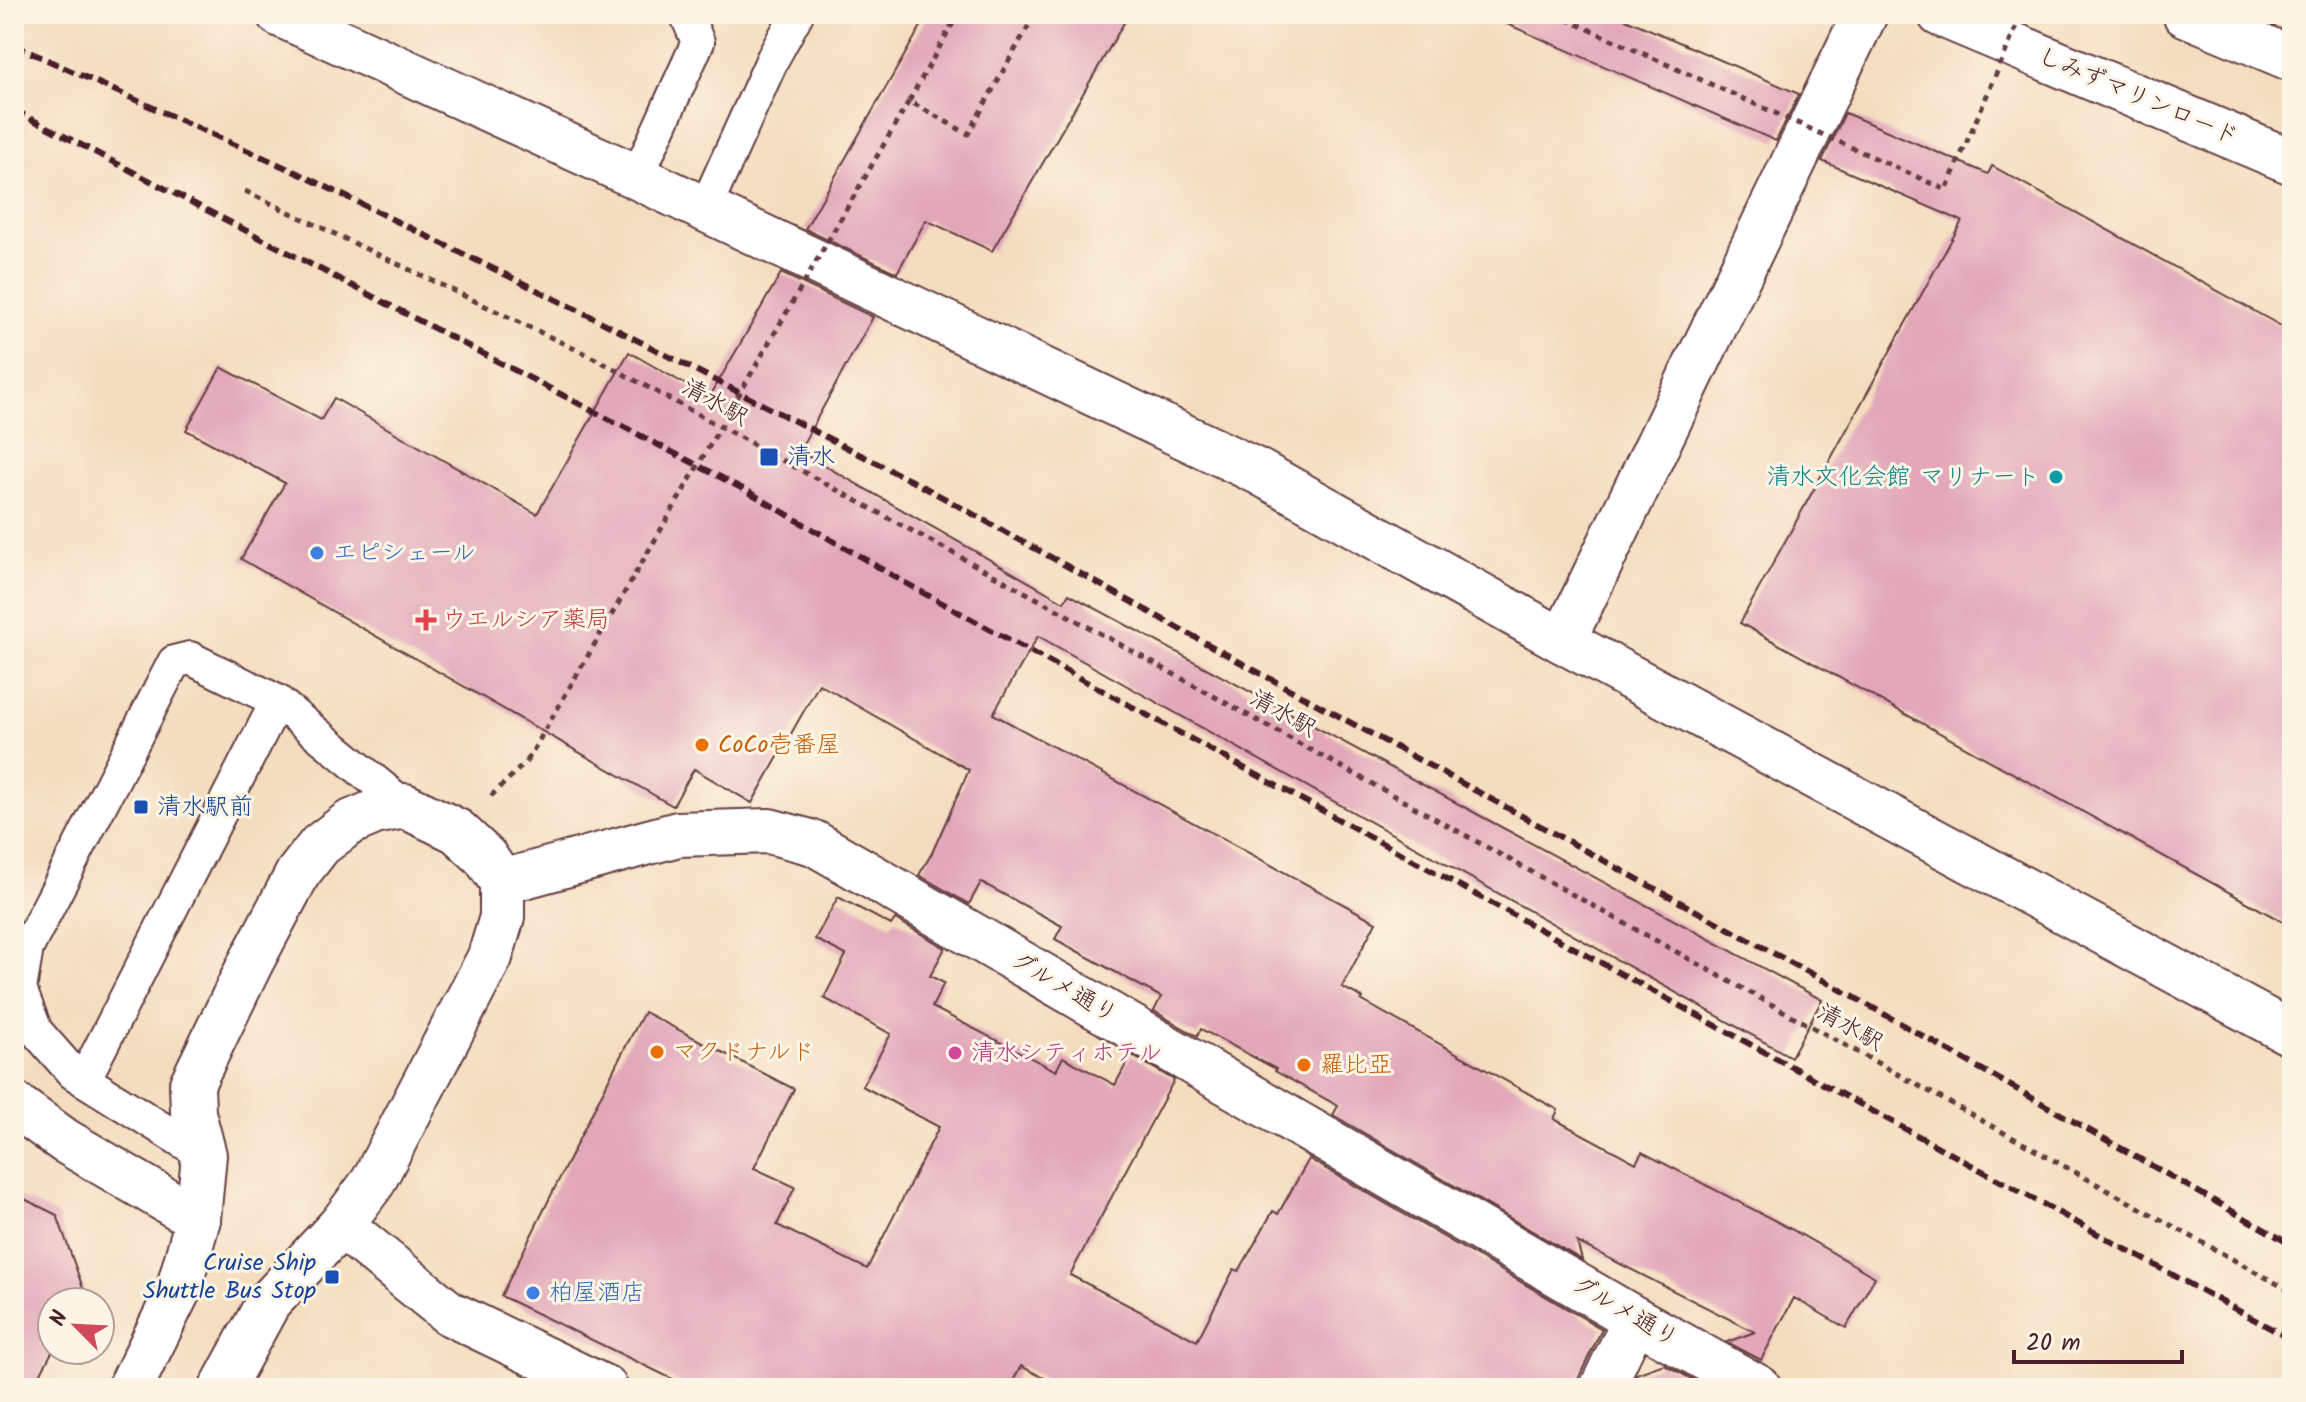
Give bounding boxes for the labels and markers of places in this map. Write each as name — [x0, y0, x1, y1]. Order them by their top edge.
place label: 清水 — [787, 438, 835, 477]
marker: 清水 — [758, 446, 780, 468]
place label: 清水文化会館 マリナート — [1766, 458, 2040, 497]
marker: 清水文化会館 マリナート — [2047, 468, 2065, 486]
place label: エピシェール — [333, 534, 476, 573]
marker: エピシェール — [308, 544, 326, 562]
place label: ウエルシア薬局 — [442, 601, 610, 640]
marker: ウエルシア薬局 — [417, 611, 435, 629]
place label: CoCo壱番屋 — [718, 726, 841, 765]
marker: CoCo壱番屋 — [693, 736, 711, 754]
place label: 清水駅前 — [157, 788, 253, 827]
marker: 清水駅前 — [132, 798, 150, 816]
place label: マクドナルド — [673, 1033, 815, 1072]
place label: 清水シティホテル — [971, 1034, 1162, 1073]
marker: マクドナルド — [648, 1043, 666, 1061]
marker: 清水シティホテル — [946, 1044, 964, 1062]
place label: 羅比亞 — [1320, 1046, 1392, 1085]
marker: 羅比亞 — [1295, 1056, 1313, 1074]
place label: Cruise Ship Shuttle Bus Stop — [143, 1244, 317, 1311]
marker: Cruise Ship Shuttle Bus Stop — [323, 1268, 341, 1286]
place label: 柏屋酒店 — [549, 1274, 645, 1313]
marker: 柏屋酒店 — [524, 1284, 542, 1302]

